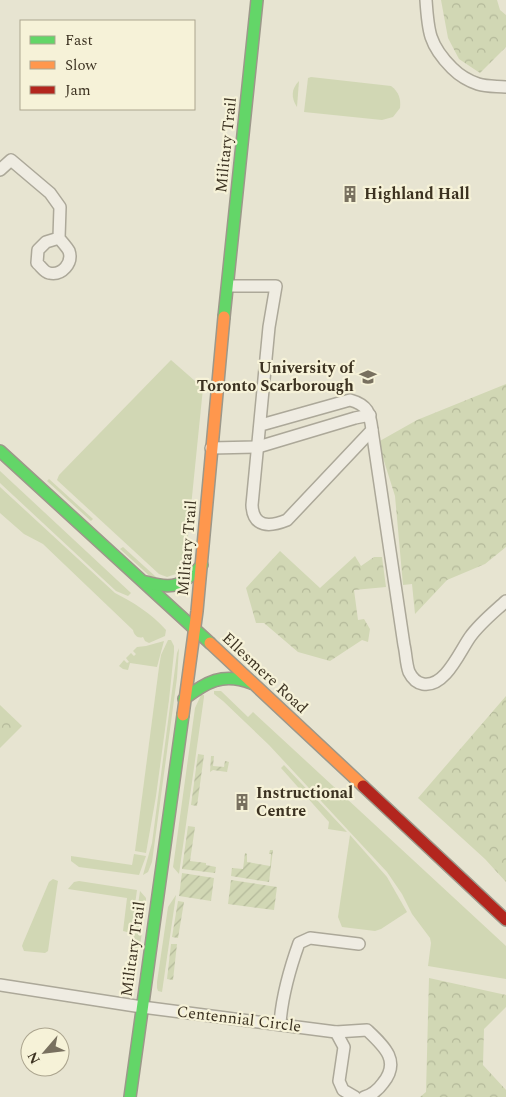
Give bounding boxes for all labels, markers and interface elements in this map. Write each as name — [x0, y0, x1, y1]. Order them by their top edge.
legend — [20, 20, 195, 110]
text: Fast — [65, 29, 93, 52]
text: Slow — [65, 54, 97, 77]
text: Jam — [65, 79, 91, 102]
street label: Military Trail — [209, 96, 243, 194]
place label: Highland Hall — [364, 182, 470, 206]
building icon: Highland Hall — [340, 184, 360, 204]
place label: University of Toronto Scarborough — [197, 356, 355, 398]
school or university icon: University of Toronto Scarborough — [358, 367, 378, 387]
street label: Military Trail — [171, 499, 203, 597]
street label: Ellesmere Road — [217, 627, 314, 719]
place label: Instructional Centre — [256, 781, 353, 823]
building icon: Instructional Centre — [232, 792, 252, 812]
street label: Military Trail — [114, 900, 152, 998]
street label: Centennial Circle — [175, 999, 303, 1039]
north arrow — [20, 1027, 70, 1077]
text: N — [22, 1048, 46, 1068]

